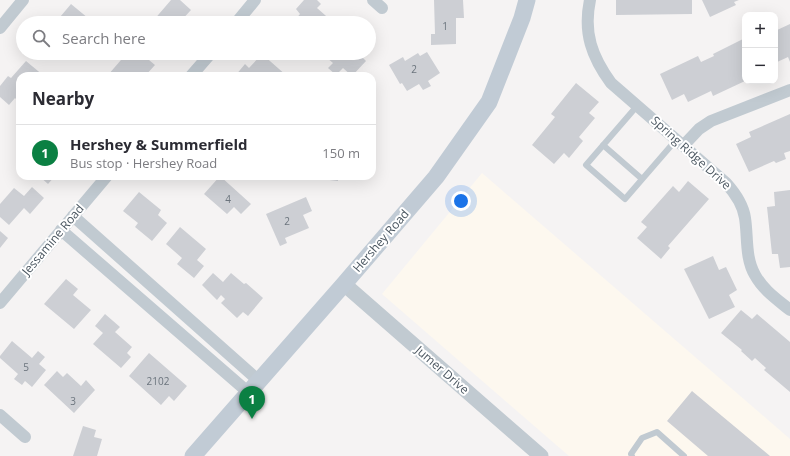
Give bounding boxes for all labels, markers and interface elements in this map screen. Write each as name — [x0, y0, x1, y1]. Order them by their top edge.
map controls — [742, 12, 778, 84]
button: + — [742, 12, 778, 48]
search box — [16, 16, 376, 60]
house number: 1 — [442, 19, 448, 33]
icon: search — [30, 27, 52, 49]
text: Search here — [62, 28, 146, 48]
button: − — [742, 48, 778, 84]
house number: 2 — [411, 62, 417, 76]
text: Nearby — [32, 87, 94, 110]
street label: Spring Ridge Drive — [648, 112, 735, 193]
text: Hershey & Summerfield — [70, 134, 247, 154]
text: 1 — [41, 144, 49, 162]
text: 150 m — [322, 144, 360, 162]
text: Bus stop · Hershey Road — [70, 154, 217, 172]
your location — [451, 191, 471, 211]
house number: 4 — [225, 192, 231, 206]
street label: Jessamine Road — [17, 200, 87, 280]
street label: Hershey Road — [349, 206, 413, 276]
house number: 2 — [284, 214, 290, 228]
street label: Jumer Drive — [411, 341, 473, 398]
house number: 5 — [23, 360, 29, 374]
house number: 2102 — [147, 374, 170, 388]
pin: 1 — [239, 386, 265, 419]
house number: 3 — [70, 394, 76, 408]

